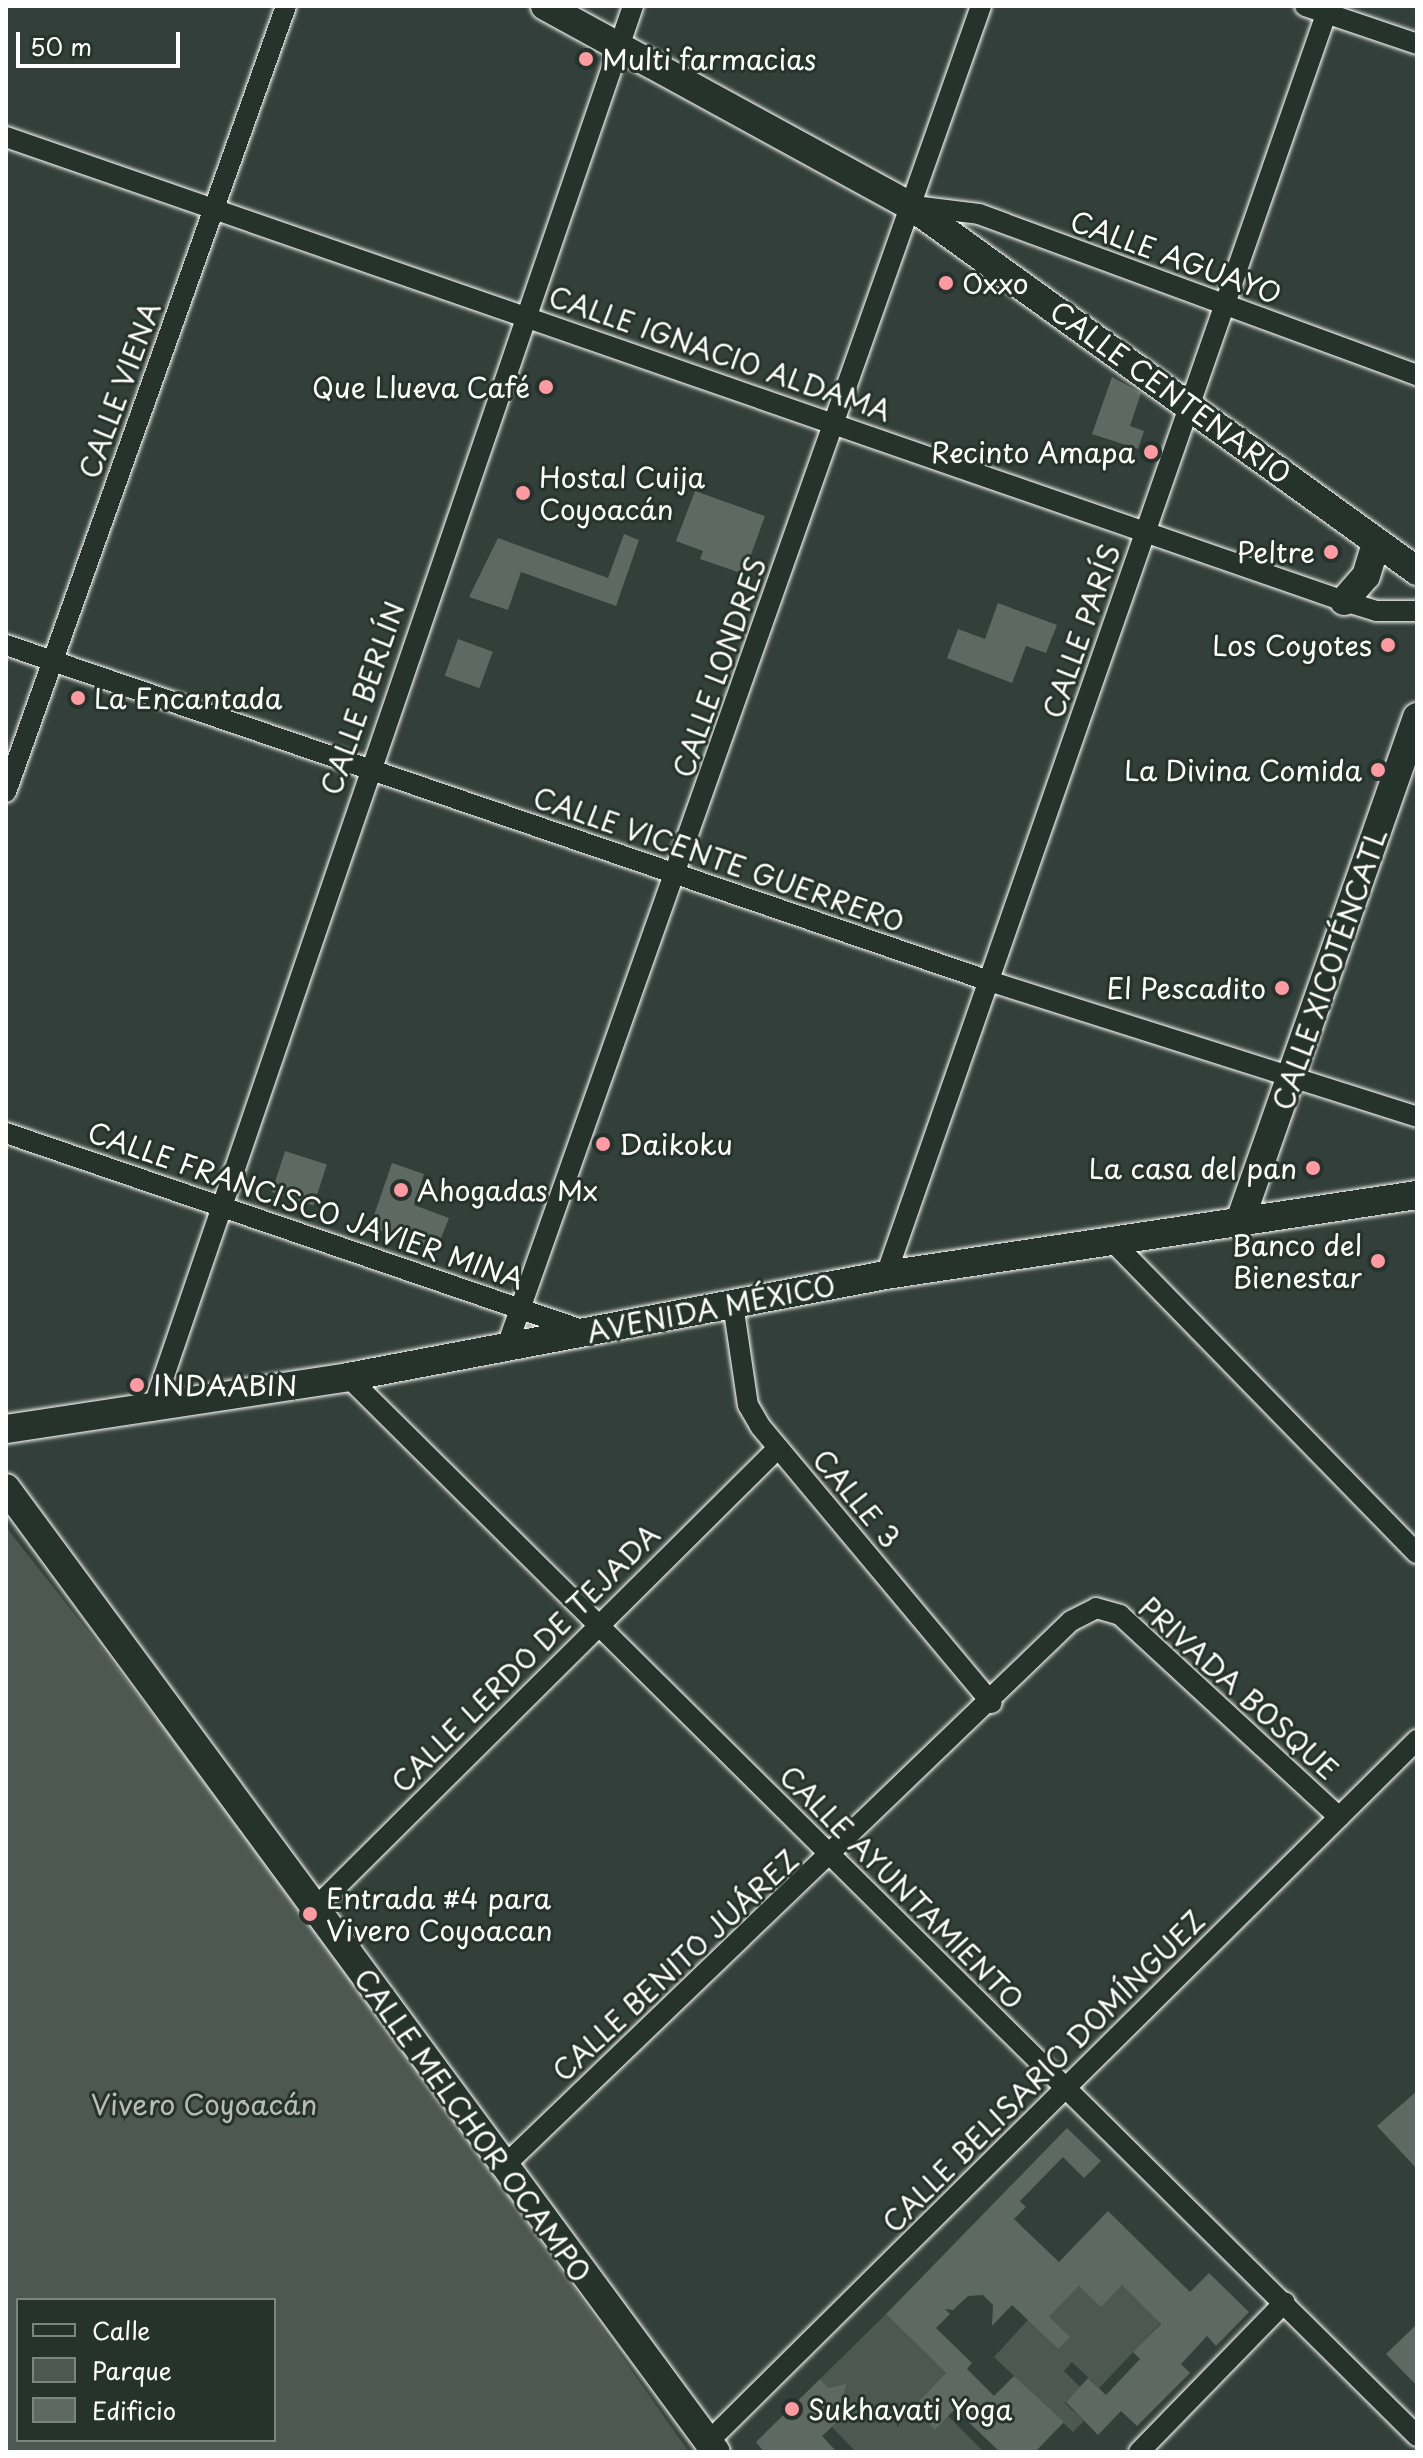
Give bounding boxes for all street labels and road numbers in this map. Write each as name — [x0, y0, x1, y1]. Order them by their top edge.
street label: CALLE AGUAYO — [1064, 203, 1288, 311]
street label: CALLE IGNACIO ALDAMA — [541, 277, 899, 429]
street label: CALLE CENTENARIO — [1044, 293, 1298, 491]
street label: CALLE VIENA — [71, 295, 167, 485]
street label: CALLE PARÍS — [1035, 538, 1127, 724]
street label: CALLE LONDRES — [665, 550, 773, 784]
street label: CALLE BERLÍN — [313, 596, 411, 800]
street label: CALLE VICENTE GUERRERO — [527, 779, 911, 939]
street label: CALLE XICOTÉNCATL — [1264, 822, 1394, 1116]
street label: CALLE FRANCISCO JAVIER MINA — [81, 1113, 531, 1297]
street label: AVENIDA MÉXICO — [584, 1267, 838, 1349]
street label: CALLE 3 — [806, 1441, 908, 1555]
street label: CALLE LERDO DE TEJADA — [381, 1514, 669, 1802]
street label: PRIVADA BOSQUE — [1133, 1590, 1345, 1786]
street label: CALLE AYUNTAMIENTO — [772, 1757, 1032, 2017]
street label: CALLE BENITO JUÁREZ — [543, 1840, 807, 2090]
street label: CALLE BELISARIO DOMÍNGUEZ — [874, 1902, 1212, 2240]
street label: CALLE MELCHOR OCAMPO — [347, 1961, 599, 2289]

